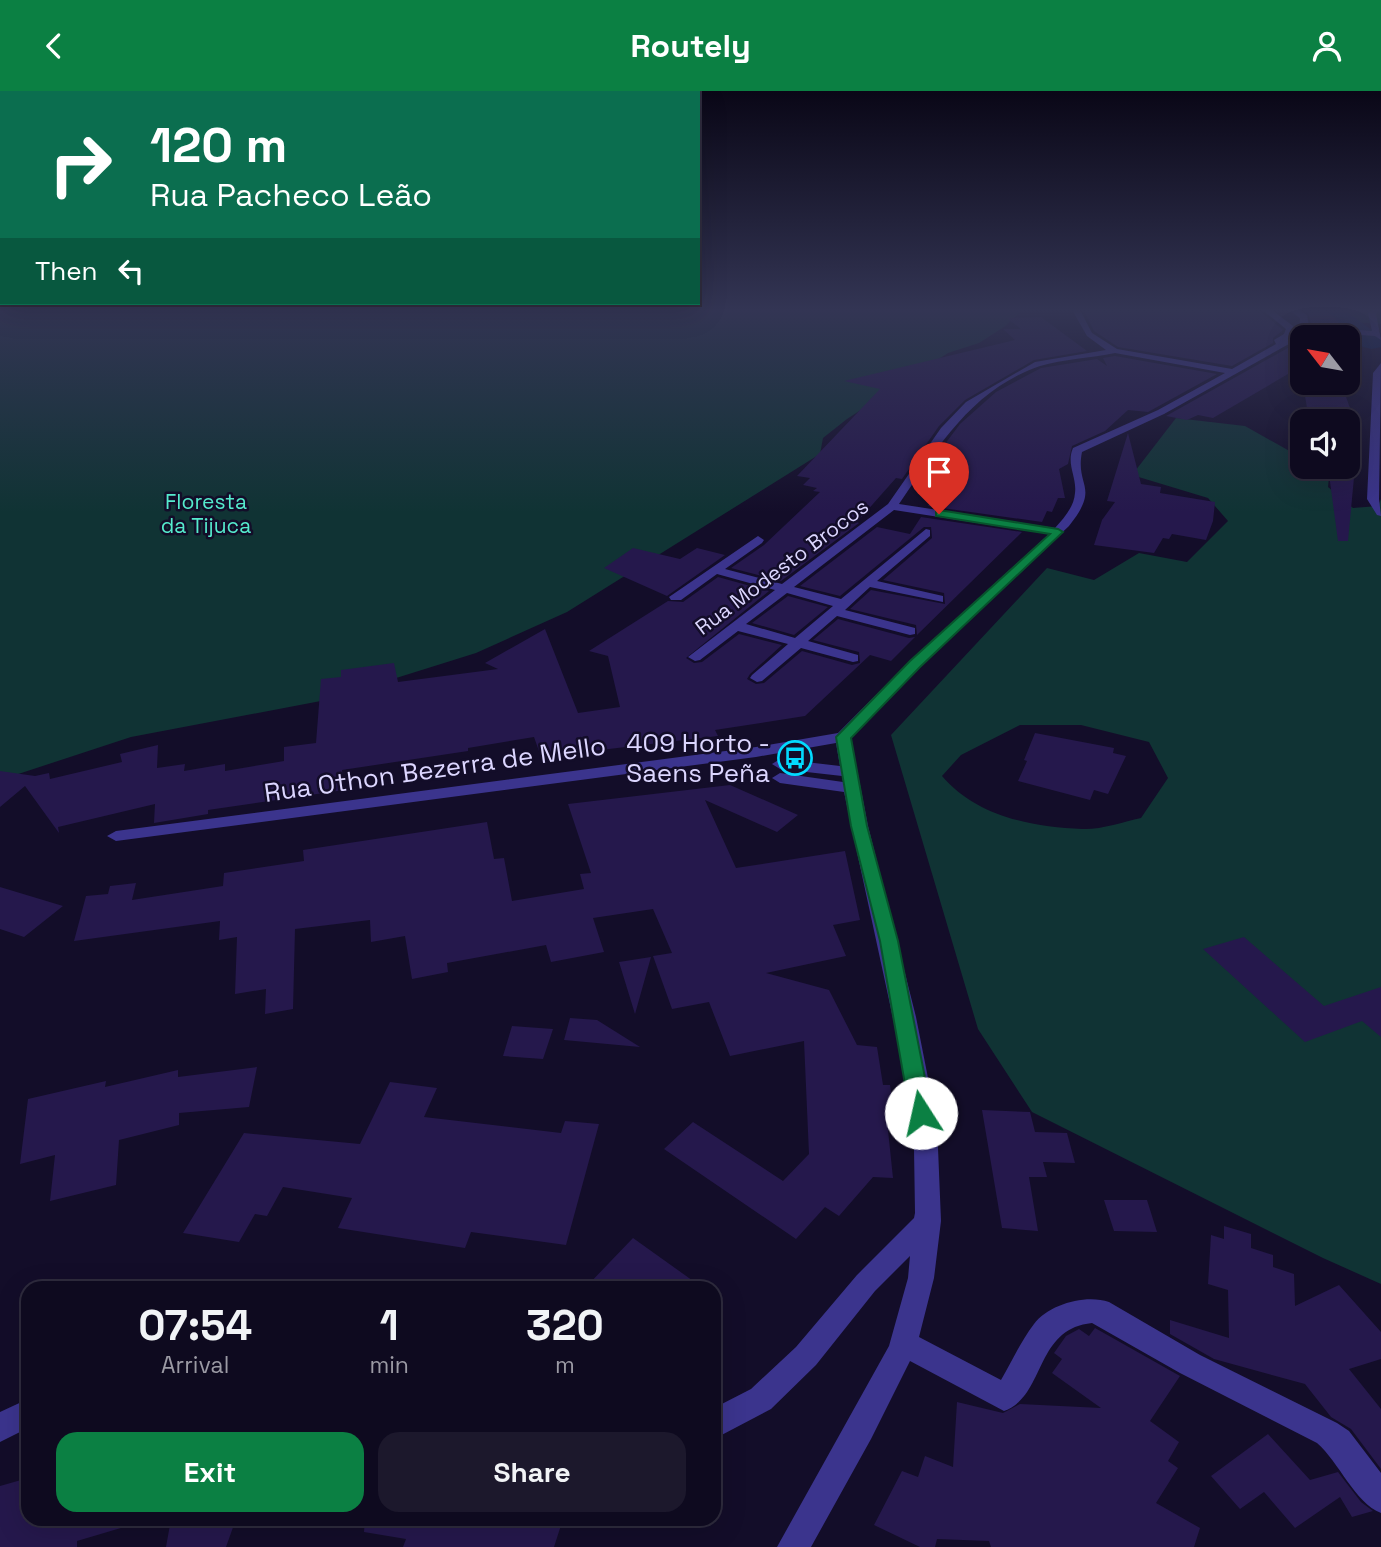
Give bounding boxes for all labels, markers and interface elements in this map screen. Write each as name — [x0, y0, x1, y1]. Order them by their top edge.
text: Routely — [630, 26, 751, 66]
icon: back — [35, 27, 73, 65]
icon: person — [1308, 27, 1346, 65]
text: 120 m — [150, 114, 287, 176]
icon: right — [35, 119, 126, 210]
text: Rua Pacheco Leão — [150, 175, 432, 215]
icon: left — [112, 252, 150, 290]
text: Then — [35, 254, 98, 288]
north arrow — [1290, 325, 1360, 395]
map controls — [1290, 325, 1360, 479]
button: sound — [1290, 409, 1360, 479]
pin — [909, 442, 969, 514]
icon: arrive — [920, 453, 958, 491]
park label: Floresta da Tijuca — [161, 488, 251, 539]
street label: Rua Modesto Brocos — [690, 493, 874, 641]
place label: 409 Horto - Saens Peña — [626, 726, 770, 790]
street label: Rua Othon Bezerra de Mello — [262, 728, 608, 810]
bus stop icon: 409 Horto - Saens Peña — [776, 739, 814, 777]
position arrow — [884, 1076, 958, 1150]
text: 07:54 — [138, 1299, 252, 1352]
text: 1 — [380, 1299, 399, 1352]
text: 320 — [526, 1299, 604, 1352]
text: Arrival — [161, 1350, 229, 1380]
text: min — [369, 1350, 409, 1380]
text: m — [555, 1350, 575, 1380]
button: Exit — [56, 1432, 364, 1512]
button: Share — [378, 1432, 686, 1512]

